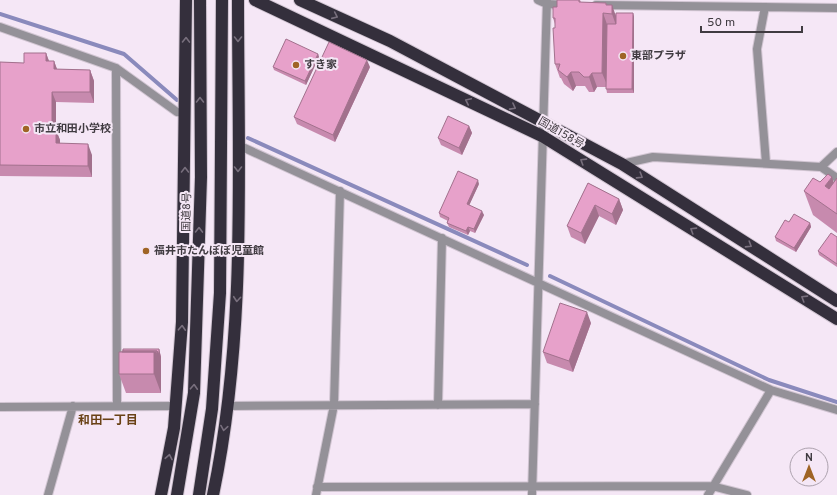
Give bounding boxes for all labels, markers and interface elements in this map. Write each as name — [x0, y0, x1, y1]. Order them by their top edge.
scale bar — [701, 8, 802, 34]
one-way arrow — [331, 11, 338, 19]
text: 50 m — [707, 15, 735, 31]
one-way arrow — [234, 36, 242, 42]
one-way arrow — [182, 37, 190, 43]
place label: 東部プラザ — [631, 49, 686, 63]
marker: 東部プラザ — [618, 51, 628, 61]
place label: すき家 — [304, 58, 337, 72]
marker: すき家 — [291, 60, 301, 70]
one-way arrow — [196, 97, 204, 103]
one-way arrow — [465, 98, 472, 106]
one-way arrow — [509, 102, 516, 110]
street label: 国道158号 — [536, 114, 586, 152]
place label: 市立和田小学校 — [34, 122, 111, 136]
marker: 市立和田小学校 — [21, 124, 31, 134]
one-way arrow — [580, 158, 587, 166]
one-way arrow — [234, 166, 242, 172]
one-way arrow — [181, 167, 189, 173]
one-way arrow — [636, 171, 643, 178]
street label: 国道8号 — [180, 192, 194, 232]
one-way arrow — [195, 227, 204, 233]
one-way arrow — [690, 227, 697, 234]
one-way arrow — [745, 240, 752, 247]
place label: 福井市たんぽぽ児童館 — [154, 244, 264, 258]
marker: 福井市たんぽぽ児童館 — [141, 246, 151, 256]
one-way arrow — [801, 295, 808, 303]
one-way arrow — [232, 296, 241, 302]
one-way arrow — [178, 325, 186, 331]
one-way arrow — [190, 384, 198, 390]
district label: 和田一丁目 — [78, 413, 138, 429]
one-way arrow — [221, 425, 229, 431]
north arrow — [789, 447, 829, 487]
text: N — [805, 451, 813, 465]
one-way arrow — [165, 454, 173, 460]

